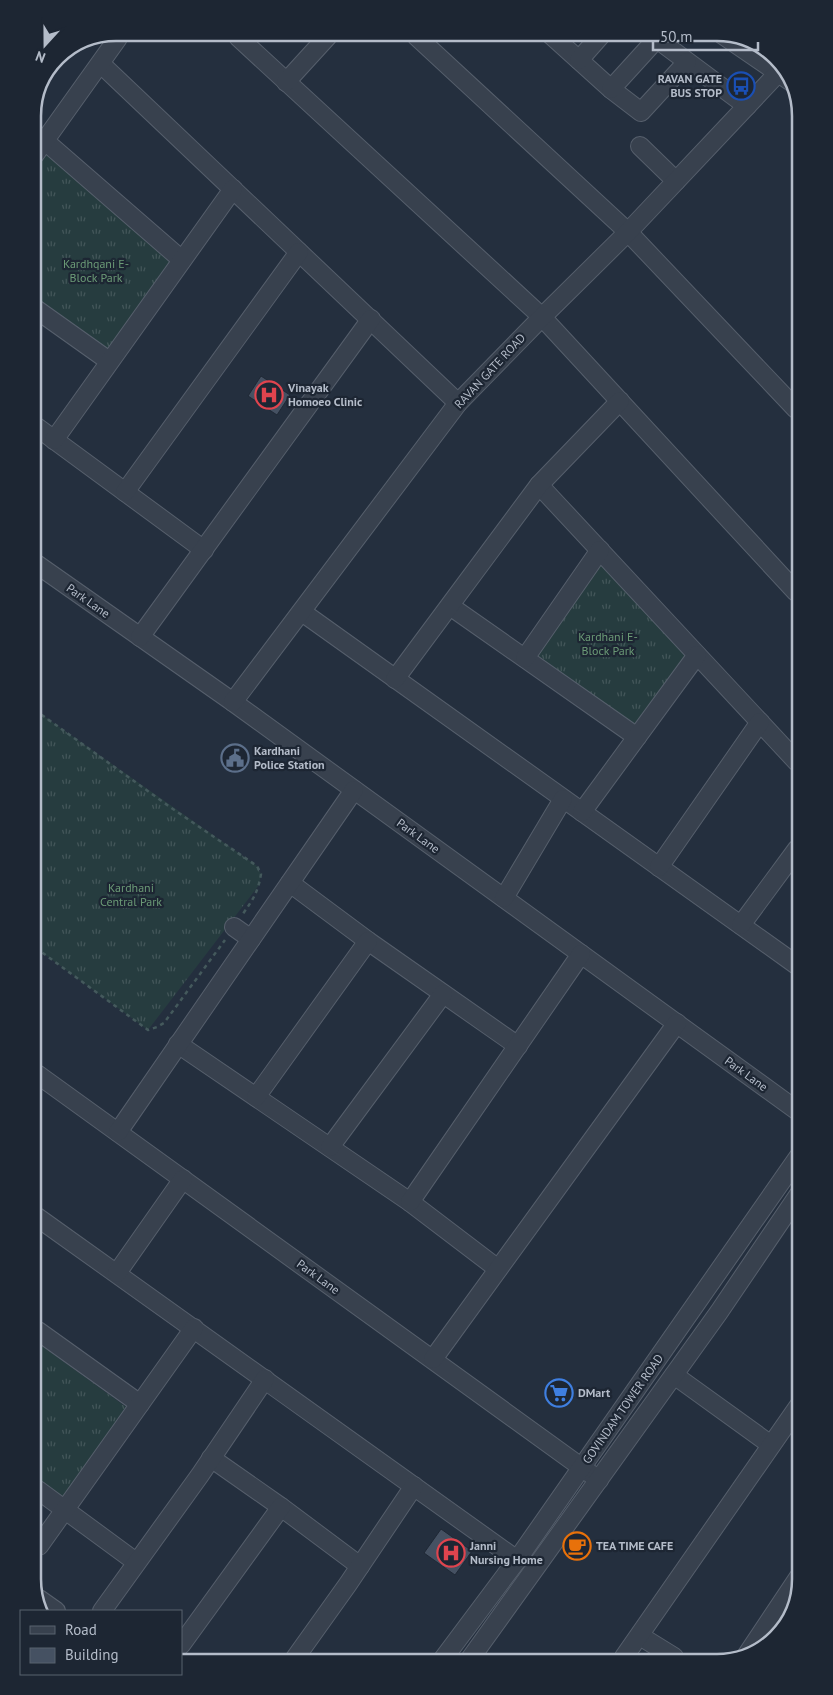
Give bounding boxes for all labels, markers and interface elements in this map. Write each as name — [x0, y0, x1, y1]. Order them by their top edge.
north arrow — [20, 20, 70, 70]
scale bar — [653, 20, 758, 52]
text: 50 m — [660, 27, 693, 46]
text: N — [33, 47, 48, 67]
place label: RAVAN GATE BUS STOP — [658, 71, 722, 100]
bus stop icon: RAVAN GATE BUS STOP — [726, 71, 756, 101]
park label: Kardhqani E- Block Park — [63, 256, 129, 285]
street label: RAVAN GATE ROAD — [451, 330, 528, 411]
hospital icon: Vinayak Homoeo Clinic — [254, 380, 284, 410]
place label: Vinayak Homoeo Clinic — [287, 380, 362, 409]
street label: Park Lane — [64, 580, 113, 621]
park label: Kardhani E- Block Park — [578, 629, 638, 658]
public building icon: Kardhani Police Station — [220, 743, 250, 773]
place label: Kardhani Police Station — [254, 743, 325, 772]
street label: Park Lane — [394, 815, 443, 856]
park label: Kardhani Central Park — [100, 880, 162, 909]
street label: Park Lane — [722, 1053, 771, 1094]
street label: Park Lane — [294, 1256, 343, 1297]
street label: GOVINDAM TOWER ROAD — [579, 1351, 666, 1467]
supermarket icon: DMart — [544, 1378, 574, 1408]
place label: DMart — [578, 1385, 611, 1400]
cafe icon: TEA TIME CAFE — [562, 1531, 592, 1561]
hospital icon: Janni Nursing Home — [436, 1538, 466, 1568]
place label: Janni Nursing Home — [469, 1538, 543, 1567]
place label: TEA TIME CAFE — [596, 1538, 673, 1553]
legend — [20, 1610, 182, 1675]
text: Road — [65, 1620, 97, 1639]
text: Building — [65, 1645, 119, 1664]

